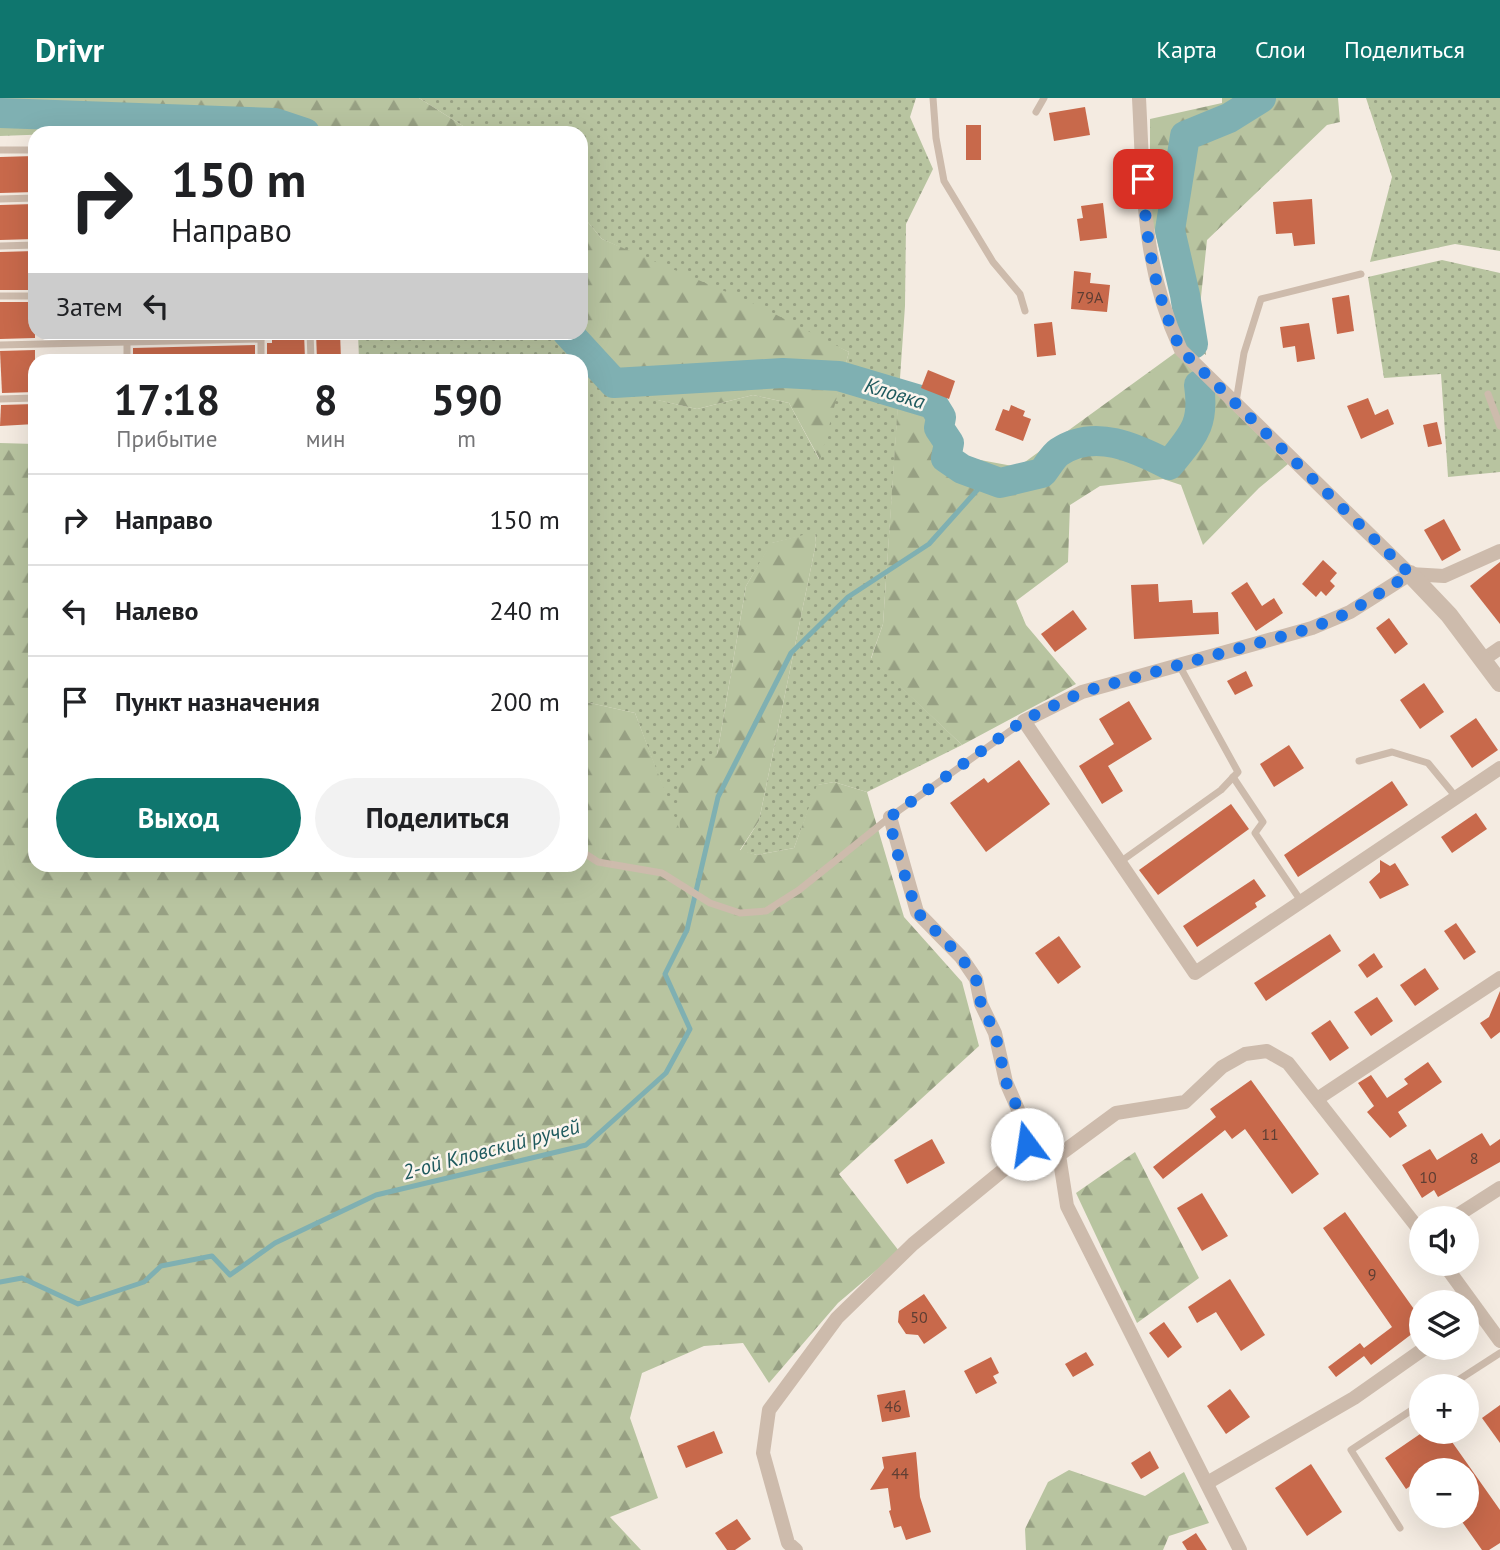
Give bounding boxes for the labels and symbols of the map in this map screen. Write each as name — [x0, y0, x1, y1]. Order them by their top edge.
pin — [1113, 149, 1173, 209]
house number: 79А — [1077, 287, 1104, 307]
water label: Кловка — [861, 371, 929, 415]
position arrow — [990, 1107, 1064, 1181]
water label: 2-ой Кловский ручей — [399, 1112, 583, 1186]
house number: 11 — [1261, 1124, 1279, 1144]
house number: 8 — [1470, 1148, 1478, 1168]
house number: 10 — [1419, 1167, 1437, 1187]
house number: 9 — [1368, 1264, 1376, 1284]
house number: 50 — [910, 1307, 928, 1327]
house number: 46 — [884, 1396, 902, 1416]
house number: 44 — [891, 1463, 909, 1483]

